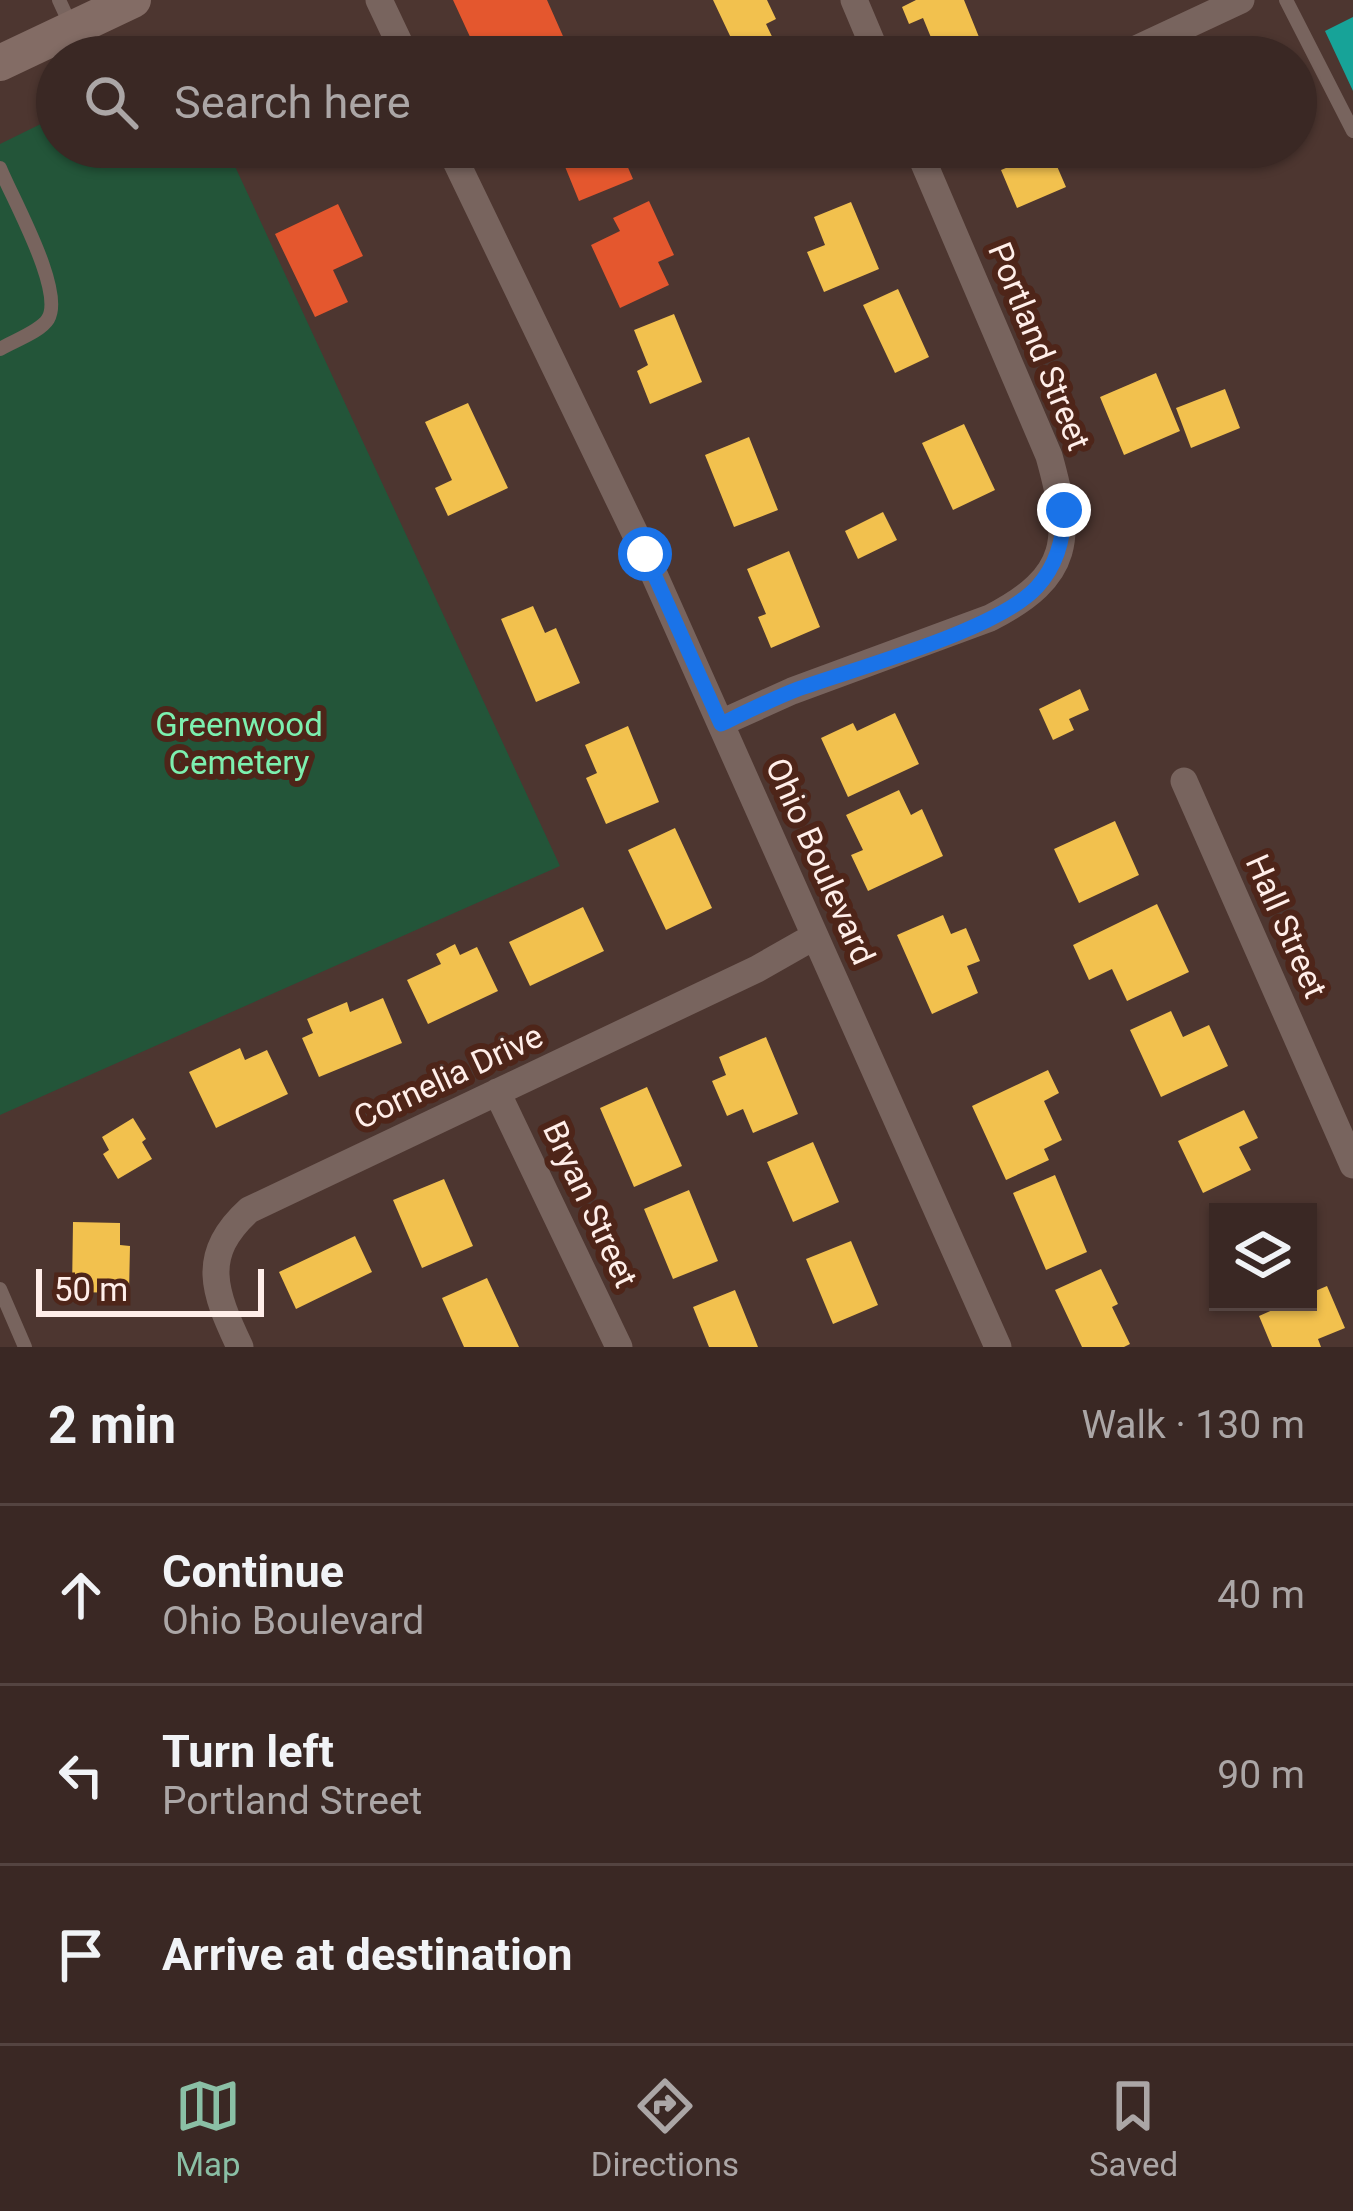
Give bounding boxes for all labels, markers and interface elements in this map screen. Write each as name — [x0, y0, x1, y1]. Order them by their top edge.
search box — [36, 36, 1317, 168]
icon: search — [78, 69, 144, 135]
text: Search here — [174, 76, 411, 129]
street label: Portland Street — [980, 237, 1099, 456]
route end — [1037, 483, 1091, 537]
route start — [618, 527, 672, 581]
park label: Greenwood Cemetery — [155, 705, 323, 782]
street label: Ohio Boulevard — [758, 752, 884, 971]
street label: Hall Street — [1238, 848, 1335, 1004]
street label: Cornelia Drive — [348, 1016, 549, 1137]
street label: Bryan Street — [535, 1115, 646, 1293]
map controls — [1209, 1203, 1317, 1311]
button: layers — [1209, 1203, 1317, 1311]
scale bar — [36, 1263, 264, 1316]
text: 50 m — [54, 1270, 128, 1309]
text: 2 min — [48, 1396, 176, 1455]
text: Walk · 130 m — [1081, 1402, 1305, 1448]
text: Continue — [162, 1545, 344, 1598]
icon: ahead — [48, 1562, 114, 1628]
text: 40 m — [1217, 1572, 1305, 1618]
text: Ohio Boulevard — [162, 1598, 424, 1644]
text: Turn left — [162, 1725, 334, 1778]
icon: left — [48, 1742, 114, 1808]
text: 90 m — [1217, 1752, 1305, 1798]
text: Portland Street — [162, 1778, 422, 1824]
icon: arrive — [48, 1922, 114, 1988]
text: Arrive at destination — [162, 1928, 573, 1981]
tab: Map — [175, 2073, 241, 2184]
tab: Directions — [591, 2073, 739, 2184]
tab: Saved — [1089, 2073, 1178, 2184]

